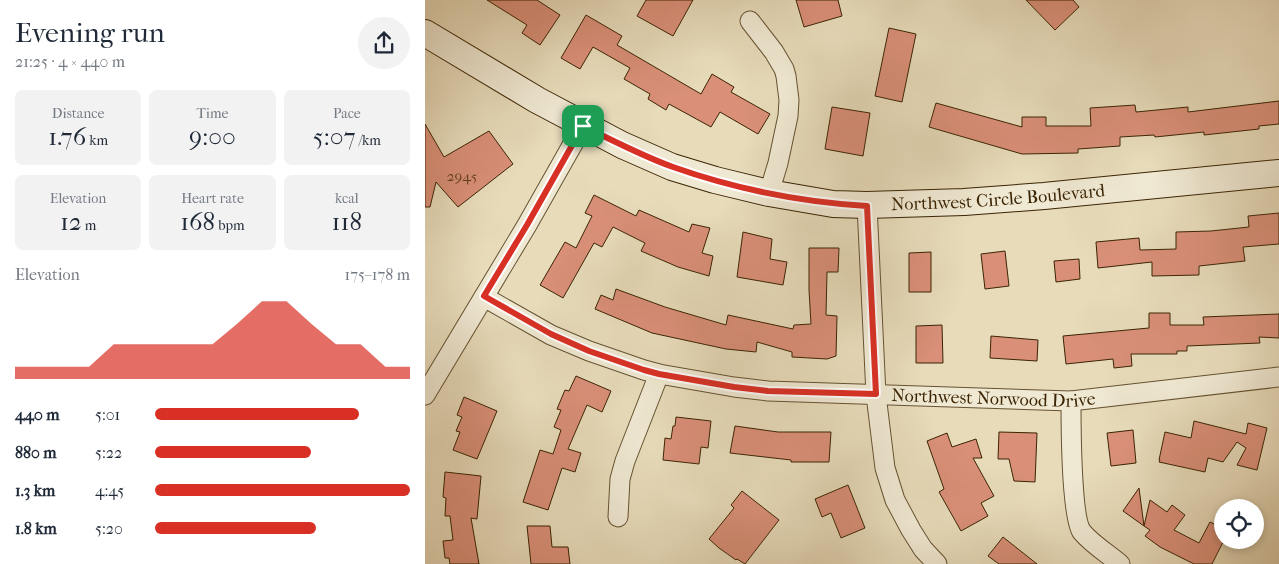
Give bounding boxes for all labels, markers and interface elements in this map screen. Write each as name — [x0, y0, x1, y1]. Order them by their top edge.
text: Evening run — [15, 16, 165, 49]
button: share — [358, 17, 410, 69]
text: 21:25 · 4 × 440 m — [15, 52, 125, 71]
text: Distance — [52, 105, 104, 122]
text: Time — [197, 105, 228, 122]
text: Pace — [333, 105, 361, 122]
pin — [562, 105, 604, 147]
icon: arrive — [569, 112, 597, 140]
text: 1.76 — [48, 122, 86, 151]
text: 9:00 — [189, 122, 236, 151]
text: 5:07 — [313, 122, 356, 151]
text: km — [86, 132, 108, 149]
text: /km — [356, 132, 381, 149]
house number: 2945 — [447, 167, 477, 185]
street label: Northwest Circle Boulevard — [891, 180, 1106, 215]
text: Elevation — [50, 190, 106, 207]
text: Heart rate — [181, 190, 244, 207]
text: kcal — [335, 190, 359, 207]
text: 12 — [60, 207, 82, 236]
text: 168 — [180, 207, 215, 236]
text: 118 — [332, 207, 362, 236]
text: m — [82, 217, 96, 234]
text: bpm — [215, 217, 245, 234]
text: Elevation — [15, 265, 80, 284]
text: 175–178 m — [344, 265, 410, 284]
street label: Northwest Norwood Drive — [891, 385, 1097, 412]
text: 440 m — [15, 405, 60, 424]
text: 5:01 — [95, 405, 120, 424]
text: 880 m — [15, 443, 57, 462]
text: 5:22 — [95, 443, 122, 462]
text: 1.3 km — [15, 481, 55, 500]
text: 4:45 — [95, 481, 124, 500]
map controls — [1214, 499, 1264, 549]
button: locate — [1214, 499, 1264, 549]
text: 1.8 km — [15, 519, 57, 538]
text: 5:20 — [95, 519, 123, 538]

